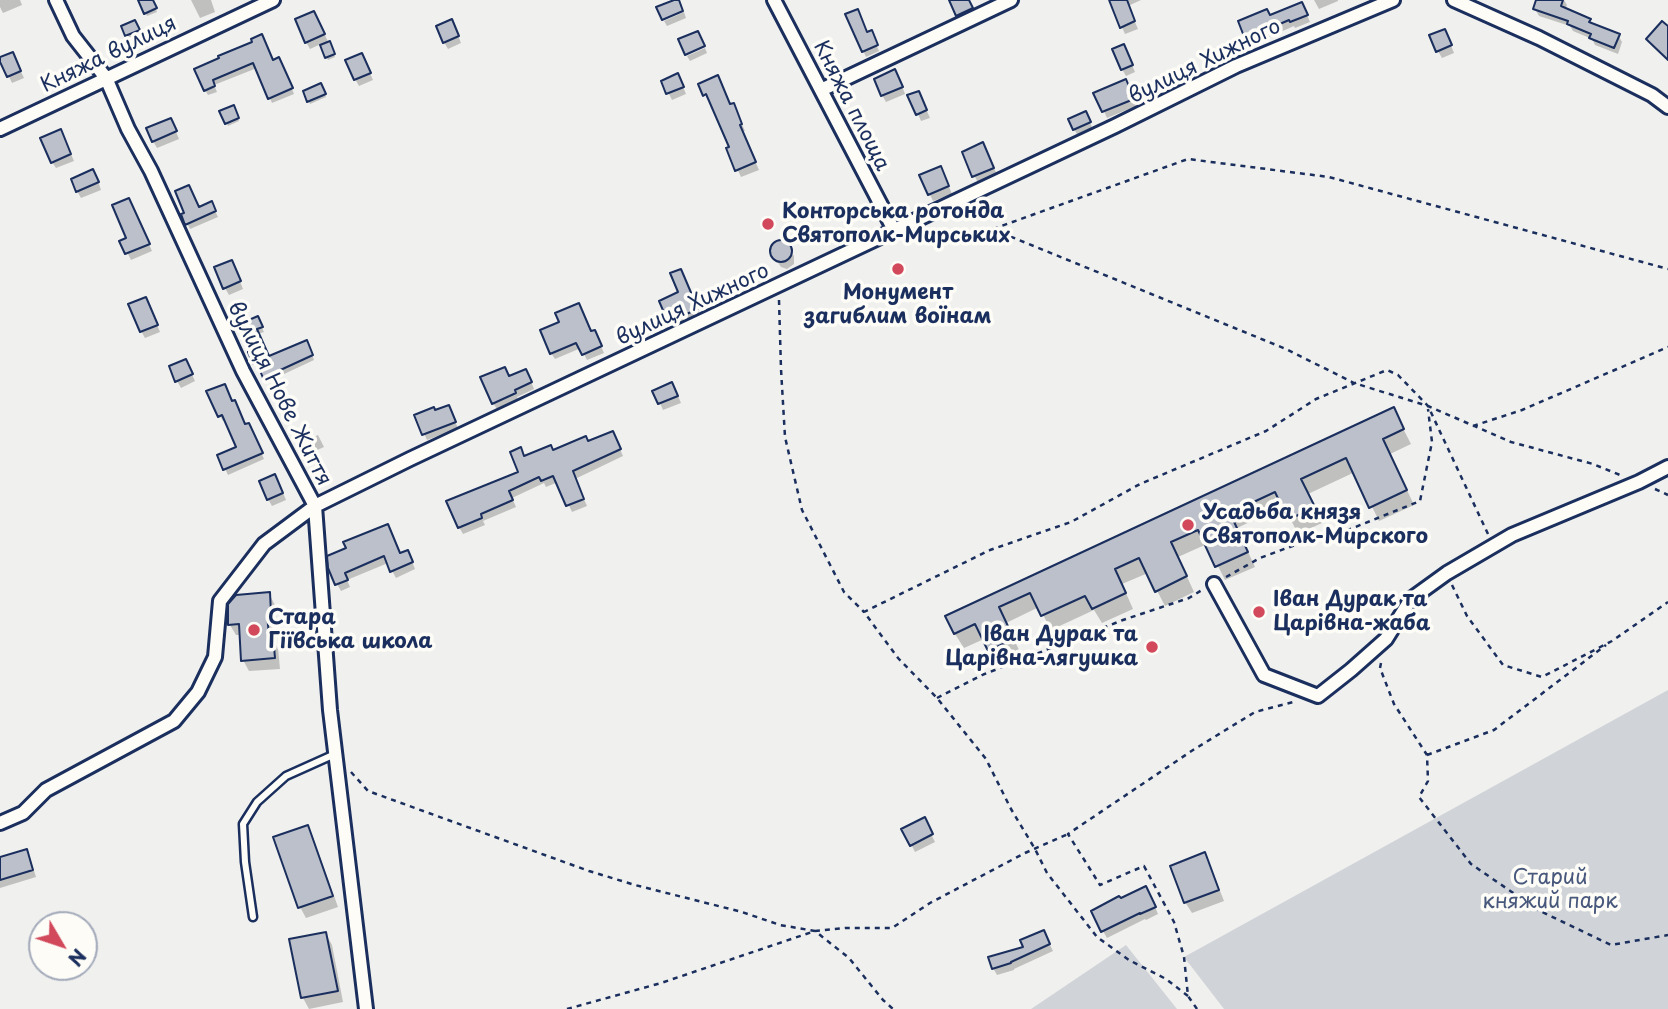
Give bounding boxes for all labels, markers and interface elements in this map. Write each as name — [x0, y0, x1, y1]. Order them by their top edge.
street label: Княжа вулиця — [37, 11, 181, 99]
street label: вулиця Хижного — [1125, 14, 1285, 110]
street label: Княжа площа — [807, 37, 895, 175]
place label: Конторська ротонда Святополк-Мирських — [782, 199, 1010, 249]
marker: Конторська ротонда Святополк-Мирських — [760, 216, 776, 232]
street label: вулиця Хижного — [612, 259, 774, 351]
marker: Монумент загиблим воїнам — [890, 261, 906, 277]
place label: Монумент загиблим воїнам — [804, 280, 992, 330]
street label: вулиця Нове Життя — [222, 298, 336, 490]
place label: Усадьба князя Святополк-Мирского — [1202, 500, 1428, 550]
marker: Усадьба князя Святополк-Мирского — [1180, 517, 1196, 533]
place label: Іван Дурак та Царівна-жаба — [1273, 587, 1430, 637]
marker: Іван Дурак та Царівна-жаба — [1251, 604, 1267, 620]
place label: Стара Гіївська школа — [268, 605, 433, 655]
marker: Стара Гіївська школа — [246, 622, 262, 638]
place label: Іван Дурак та Царівна-лягушка — [945, 622, 1138, 672]
marker: Іван Дурак та Царівна-лягушка — [1144, 639, 1160, 655]
park label: Старий княжий парк — [1482, 865, 1618, 915]
north arrow — [28, 911, 98, 981]
text: N — [62, 943, 93, 973]

